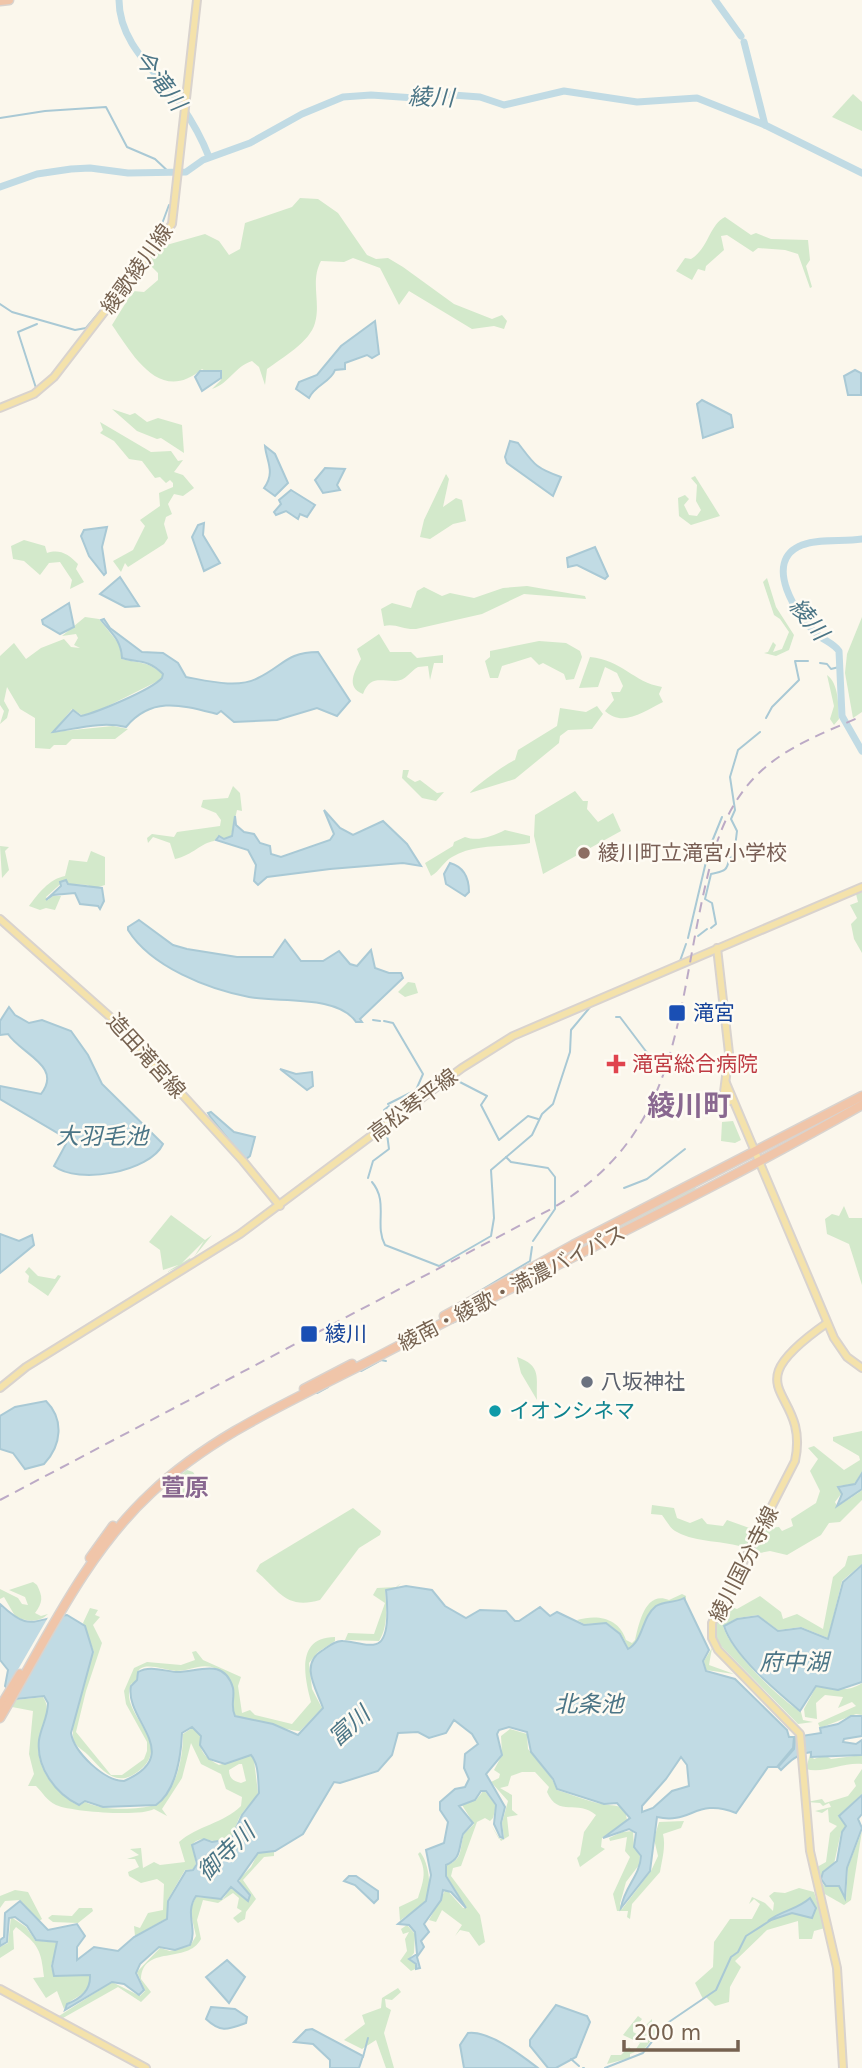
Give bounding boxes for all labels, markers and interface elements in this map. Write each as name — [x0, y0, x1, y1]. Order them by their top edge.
water label: 今滝川 — [129, 45, 193, 118]
water label: 綾川 — [408, 83, 457, 111]
street label: 綾歌綾川線 — [96, 219, 178, 319]
water label: 綾川 — [784, 593, 835, 647]
place label: 綾川町立滝宮小学校 — [598, 841, 787, 865]
marker: 綾川町立滝宮小学校 — [576, 845, 592, 861]
place label: 滝宮 — [693, 1001, 735, 1025]
marker: 滝宮 — [667, 1003, 687, 1023]
street label: 造田滝宮線 — [102, 1009, 190, 1103]
place label: 滝宮総合病院 — [632, 1052, 758, 1076]
marker: 滝宮総合病院 — [606, 1054, 626, 1074]
street label: 高松琴平線 — [364, 1064, 462, 1146]
district label: 綾川町 — [647, 1089, 731, 1122]
water label: 大羽毛池 — [56, 1123, 150, 1149]
street label: 綾南・綾歌・満濃バイパス — [394, 1220, 630, 1356]
place label: 綾川 — [325, 1322, 367, 1346]
marker: 綾川 — [299, 1324, 319, 1344]
place label: 八坂神社 — [601, 1370, 685, 1394]
marker: 八坂神社 — [579, 1374, 595, 1390]
place label: イオンシネマ — [509, 1399, 635, 1423]
marker: イオンシネマ — [487, 1403, 503, 1419]
district label: 萱原 — [161, 1474, 209, 1502]
street label: 綾川国分寺線 — [705, 1502, 783, 1626]
water label: 府中湖 — [760, 1649, 832, 1675]
water label: 北条池 — [555, 1691, 626, 1717]
water label: 富川 — [323, 1699, 377, 1751]
water label: 御寺川 — [192, 1817, 262, 1885]
scale bar — [624, 2008, 738, 2052]
text: 200 m — [634, 2021, 701, 2045]

